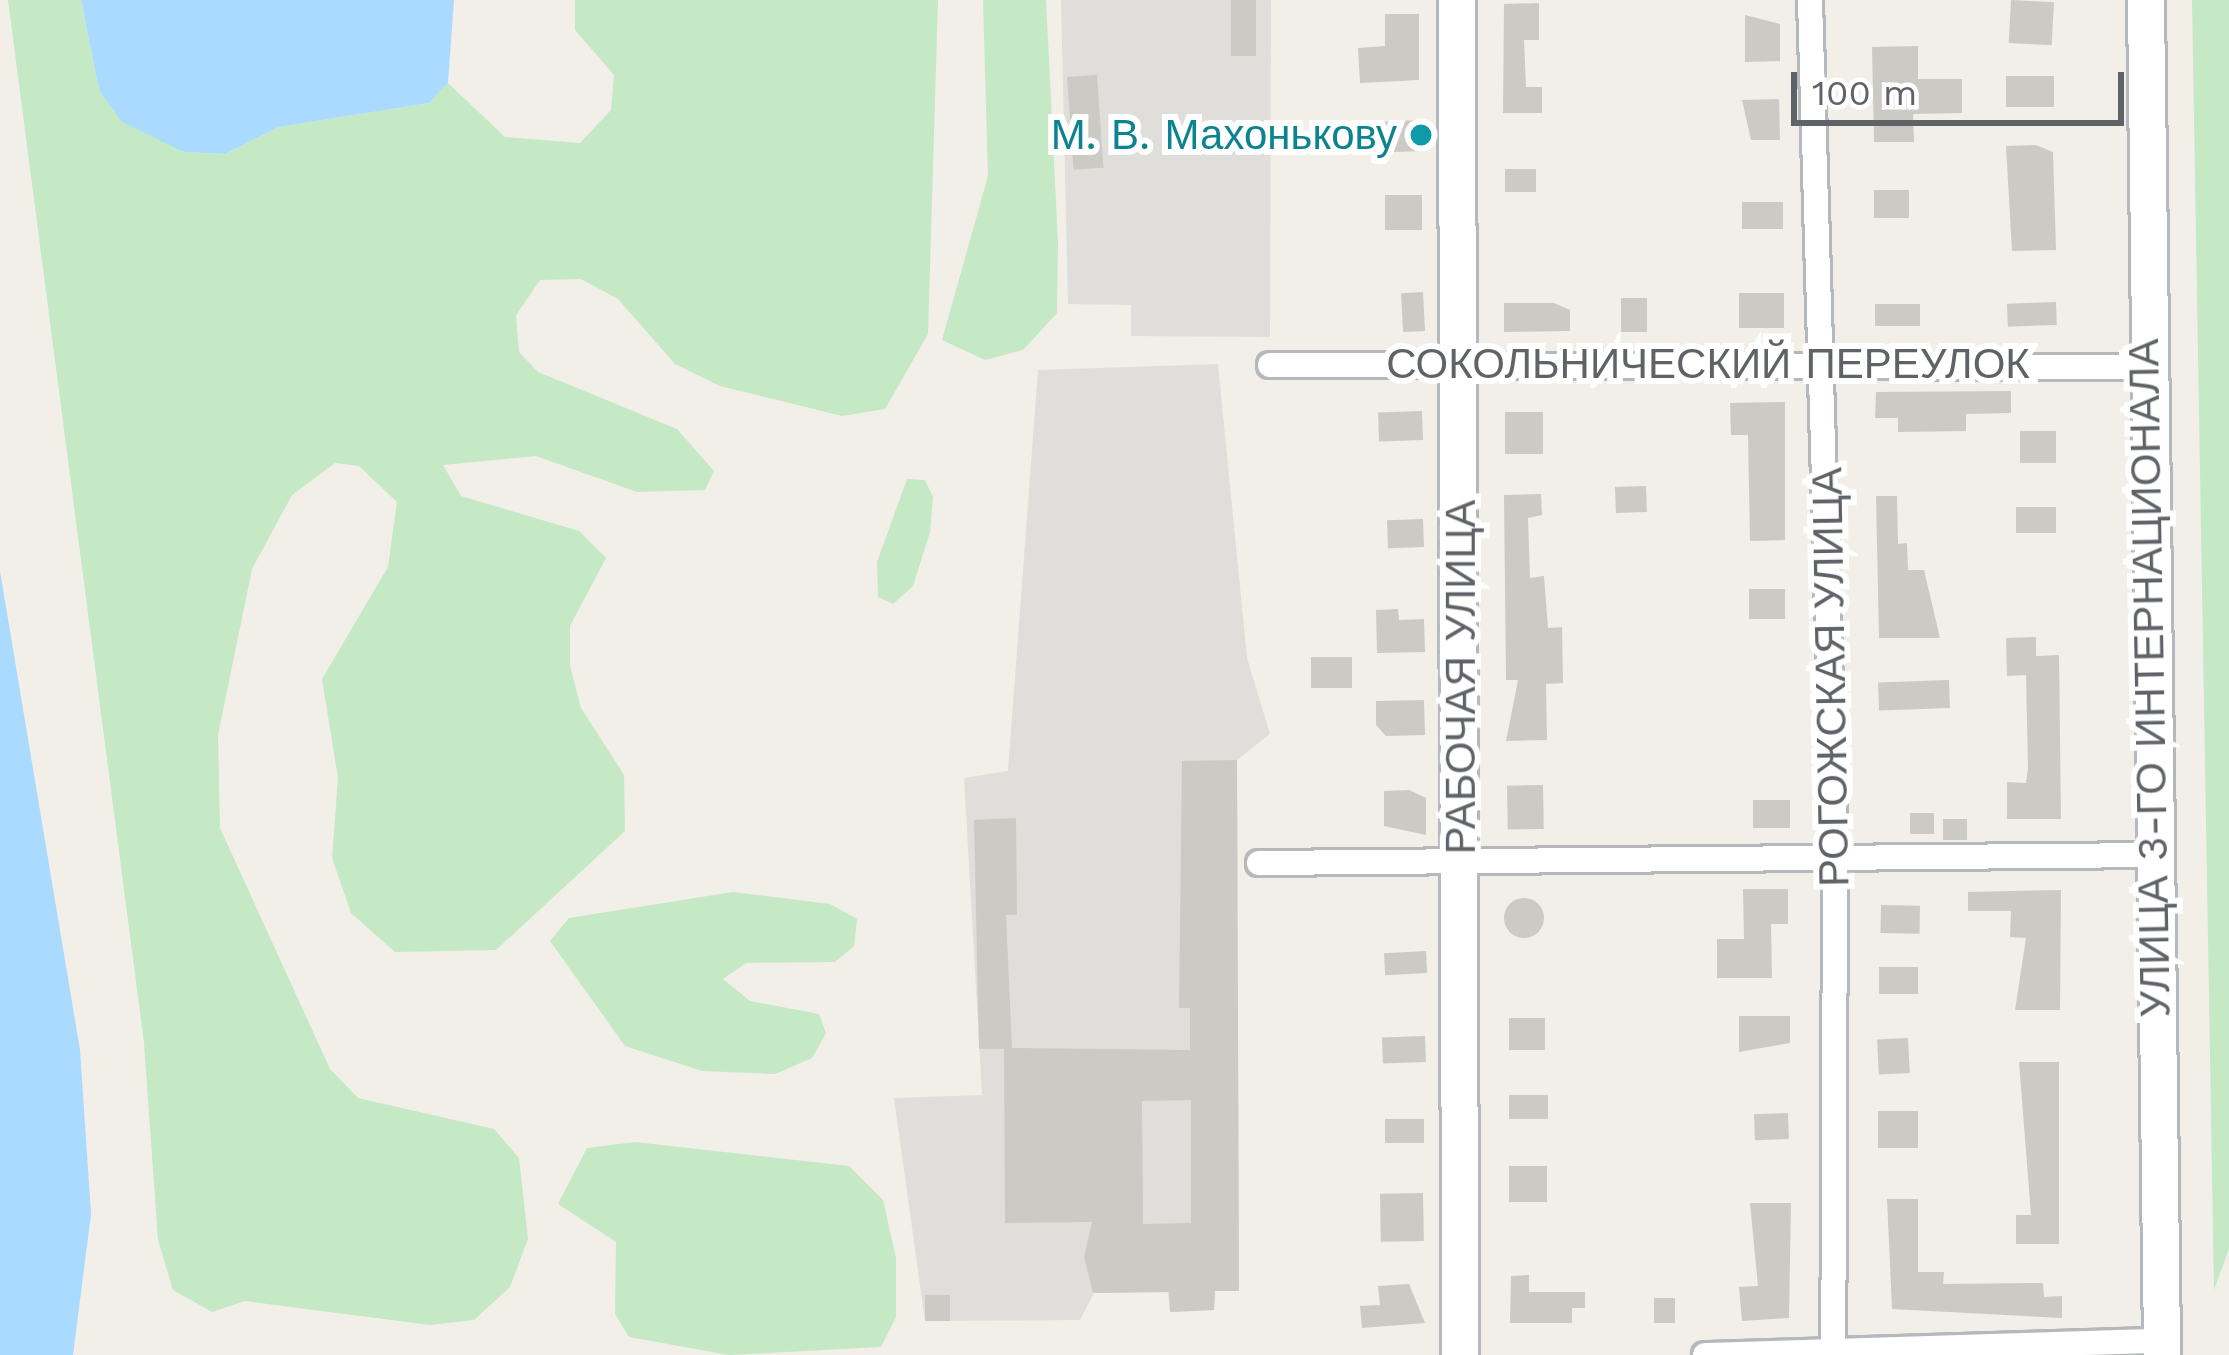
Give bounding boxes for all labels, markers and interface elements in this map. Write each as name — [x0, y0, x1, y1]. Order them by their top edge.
scale bar — [1797, 48, 2130, 122]
text: 100 m — [1812, 72, 1917, 114]
place label: М. В. Махонькову — [1051, 110, 1397, 160]
marker: М. В. Махонькову — [1408, 122, 1434, 148]
street label: УЛИЦА 3-ГО ИНТЕРНАЦИОНАЛА — [2119, 338, 2181, 1018]
street label: СОКОЛЬНИЧЕСКИЙ ПЕРЕУЛОК — [1386, 339, 2030, 389]
street label: РОГОЖСКАЯ УЛИЦА — [1802, 467, 1860, 887]
street label: РАБОЧАЯ УЛИЦА — [1436, 500, 1486, 854]

